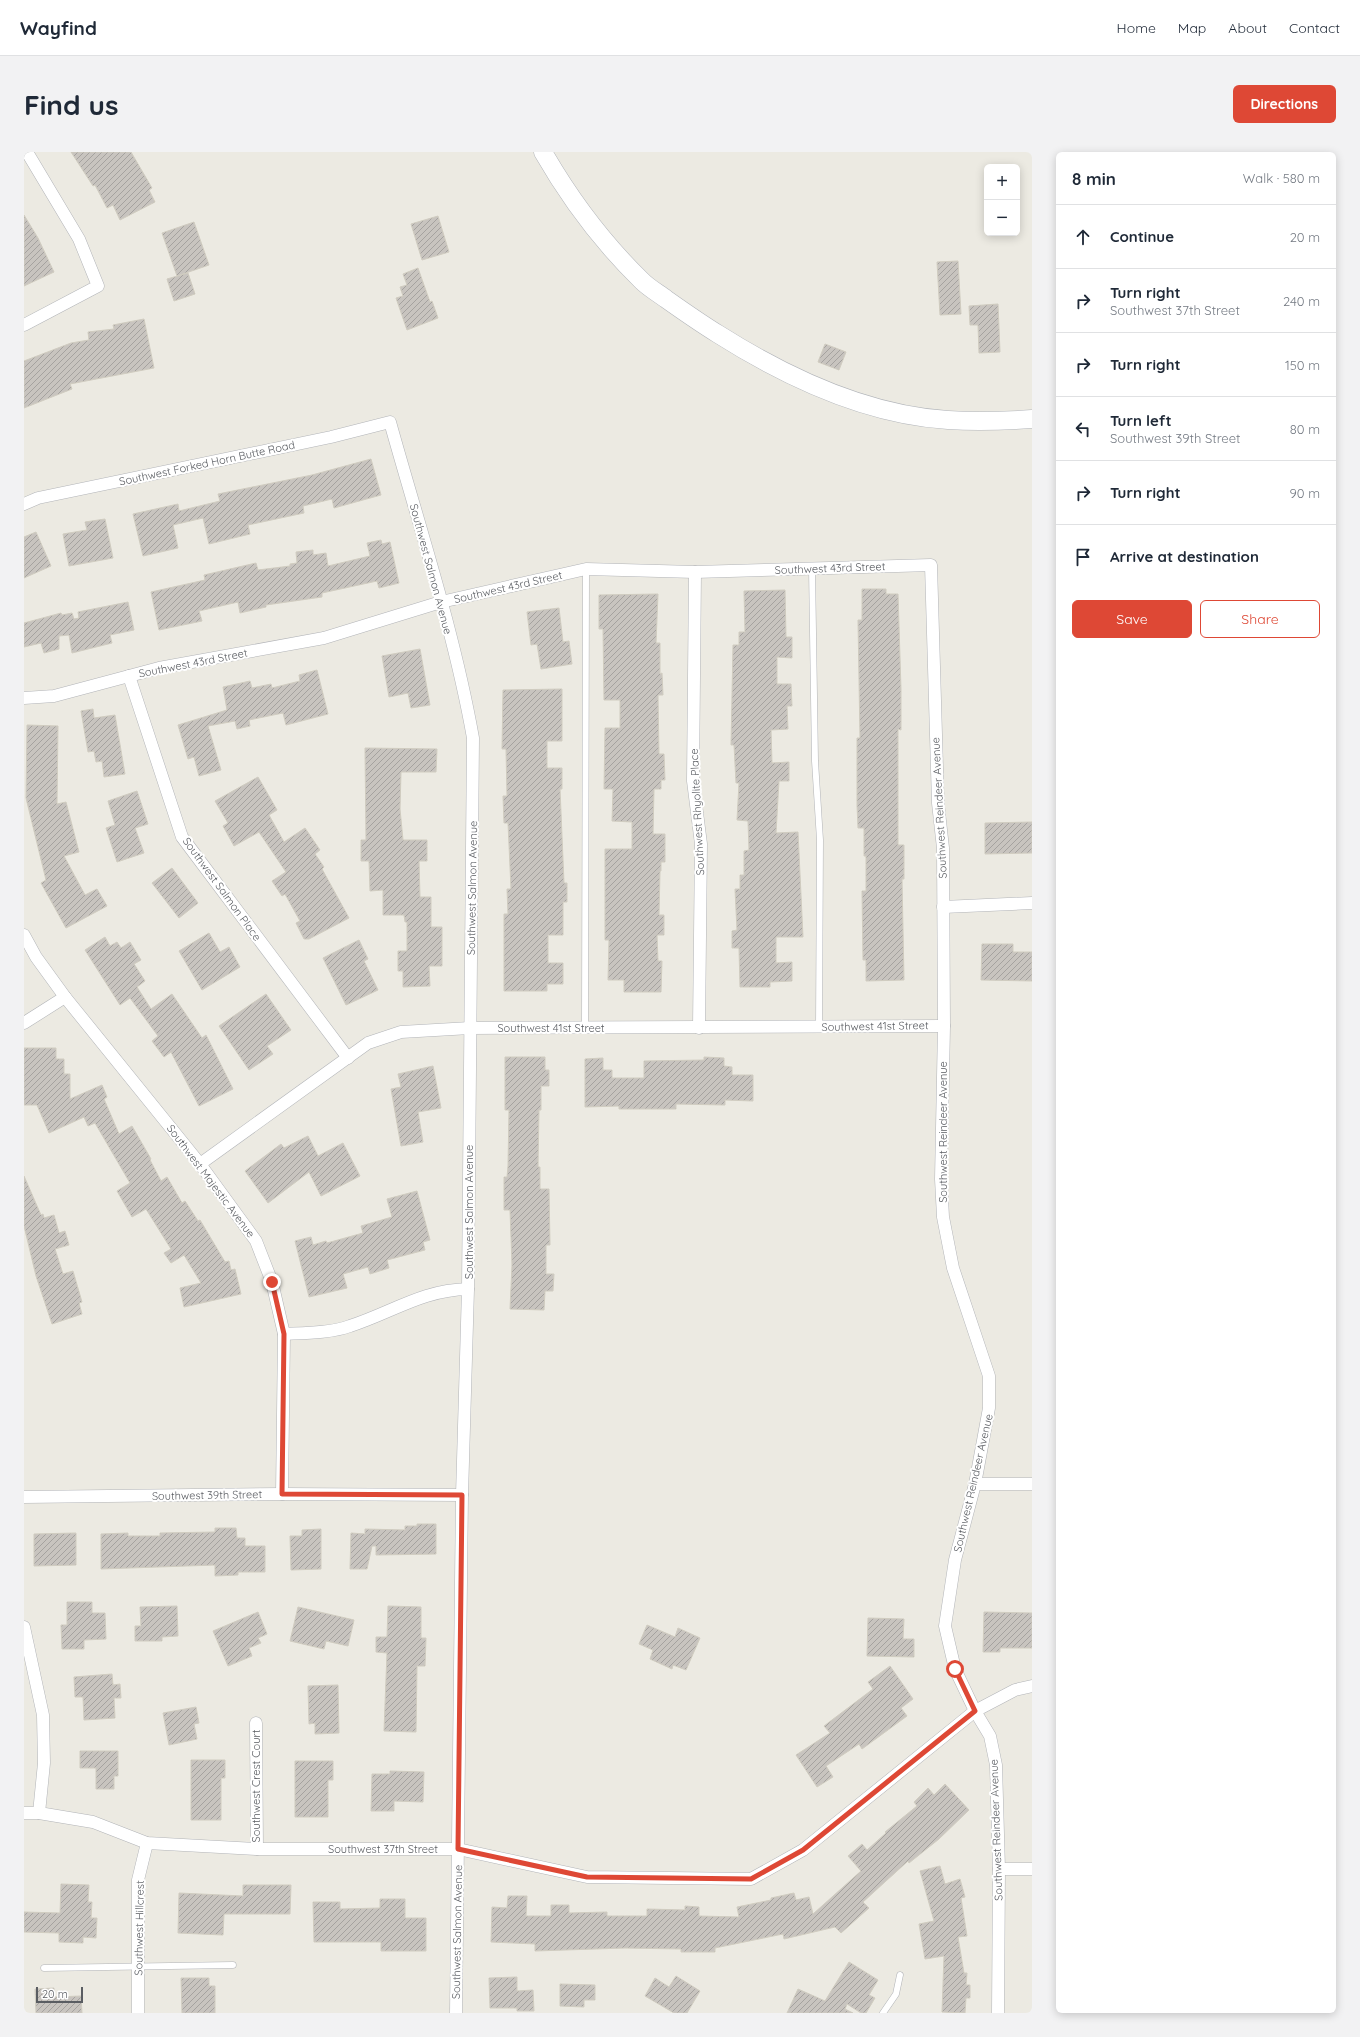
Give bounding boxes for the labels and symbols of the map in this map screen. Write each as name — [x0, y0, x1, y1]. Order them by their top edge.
street label: Southwest Forked Horn Butte Road — [118, 438, 296, 488]
street label: Southwest Salmon Avenue — [407, 502, 455, 636]
street label: Southwest 43rd Street — [774, 559, 886, 577]
street label: Southwest 43rd Street — [452, 568, 564, 606]
street label: Southwest 43rd Street — [137, 646, 249, 680]
street label: Southwest Reindeer Avenue — [928, 737, 950, 879]
street label: Southwest Rhyolite Place — [687, 748, 707, 876]
street label: Southwest Salmon Avenue — [464, 821, 480, 955]
street label: Southwest Salmon Place — [180, 835, 264, 943]
street label: Southwest 41st Street — [821, 1018, 929, 1034]
street label: Southwest 41st Street — [497, 1021, 605, 1035]
street label: Southwest Reindeer Avenue — [936, 1061, 950, 1203]
street label: Southwest Majestic Avenue — [164, 1122, 258, 1240]
street label: Southwest Salmon Avenue — [462, 1145, 476, 1279]
route end — [263, 1273, 281, 1291]
street label: Southwest Reindeer Avenue — [950, 1412, 996, 1554]
street label: Southwest 39th Street — [152, 1487, 263, 1503]
route start — [946, 1660, 964, 1678]
street label: Southwest Crest Court — [249, 1729, 263, 1842]
street label: Southwest Reindeer Avenue — [987, 1759, 1005, 1901]
street label: Southwest 37th Street — [328, 1842, 438, 1856]
street label: Southwest Salmon Avenue — [449, 1865, 465, 1999]
street label: Southwest Hillcrest — [131, 1880, 147, 1976]
scale bar — [36, 1985, 83, 2004]

